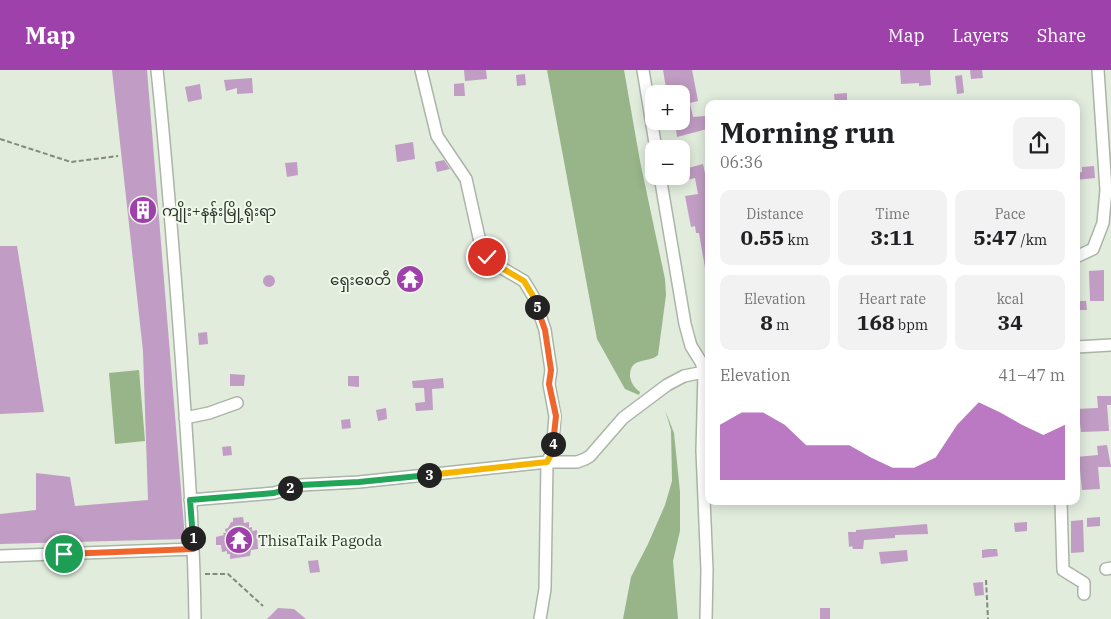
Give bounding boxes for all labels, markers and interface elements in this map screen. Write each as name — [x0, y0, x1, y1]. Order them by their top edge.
text: Map — [25, 19, 75, 51]
text: Map — [888, 24, 925, 47]
text: Layers — [953, 24, 1009, 47]
text: Share — [1037, 24, 1086, 47]
map controls — [645, 85, 690, 185]
button: + — [645, 85, 690, 130]
text: Morning run — [720, 114, 895, 151]
button: share — [1013, 117, 1065, 169]
button: − — [645, 140, 690, 185]
text: 06:36 — [720, 152, 763, 172]
building icon: ကျိုး+နန်းမြို့ရိုးရာ — [128, 195, 158, 225]
place label: ကျိုး+နန်းမြို့ရိုးရာ — [162, 201, 276, 223]
text: Distance — [746, 205, 803, 223]
text: Time — [875, 205, 910, 223]
text: Pace — [995, 205, 1026, 223]
text: 0.55 — [741, 223, 784, 251]
text: 3:11 — [870, 223, 915, 251]
text: 5:47 — [973, 223, 1017, 251]
text: km — [784, 231, 809, 249]
text: /km — [1017, 231, 1047, 249]
pin — [466, 236, 508, 278]
icon: check — [473, 243, 501, 271]
temple icon: ရှေးစေတီ — [395, 264, 425, 294]
place label: ရှေးစေတီ — [330, 270, 391, 292]
text: Elevation — [744, 290, 806, 308]
text: Heart rate — [859, 290, 926, 308]
text: kcal — [997, 290, 1024, 308]
pin: 5 — [524, 294, 550, 320]
text: 5 — [533, 298, 542, 316]
text: 8 — [760, 308, 773, 336]
text: 168 — [857, 308, 895, 336]
text: 34 — [998, 308, 1023, 336]
text: m — [773, 316, 789, 334]
text: bpm — [895, 316, 928, 334]
text: Elevation — [720, 365, 790, 385]
text: 41–47 m — [998, 365, 1065, 385]
pin: 4 — [540, 432, 566, 456]
text: 4 — [549, 435, 558, 453]
pin: 3 — [416, 462, 442, 488]
text: 3 — [425, 466, 434, 484]
pin: 2 — [278, 476, 302, 500]
text: 2 — [286, 479, 295, 497]
temple icon: ThisaTaik Pagoda — [224, 525, 254, 555]
pin: 1 — [180, 526, 206, 550]
text: 1 — [189, 529, 198, 547]
place label: ThisaTaik Pagoda — [258, 531, 382, 550]
pin — [43, 533, 85, 575]
icon: arrive — [50, 540, 78, 568]

